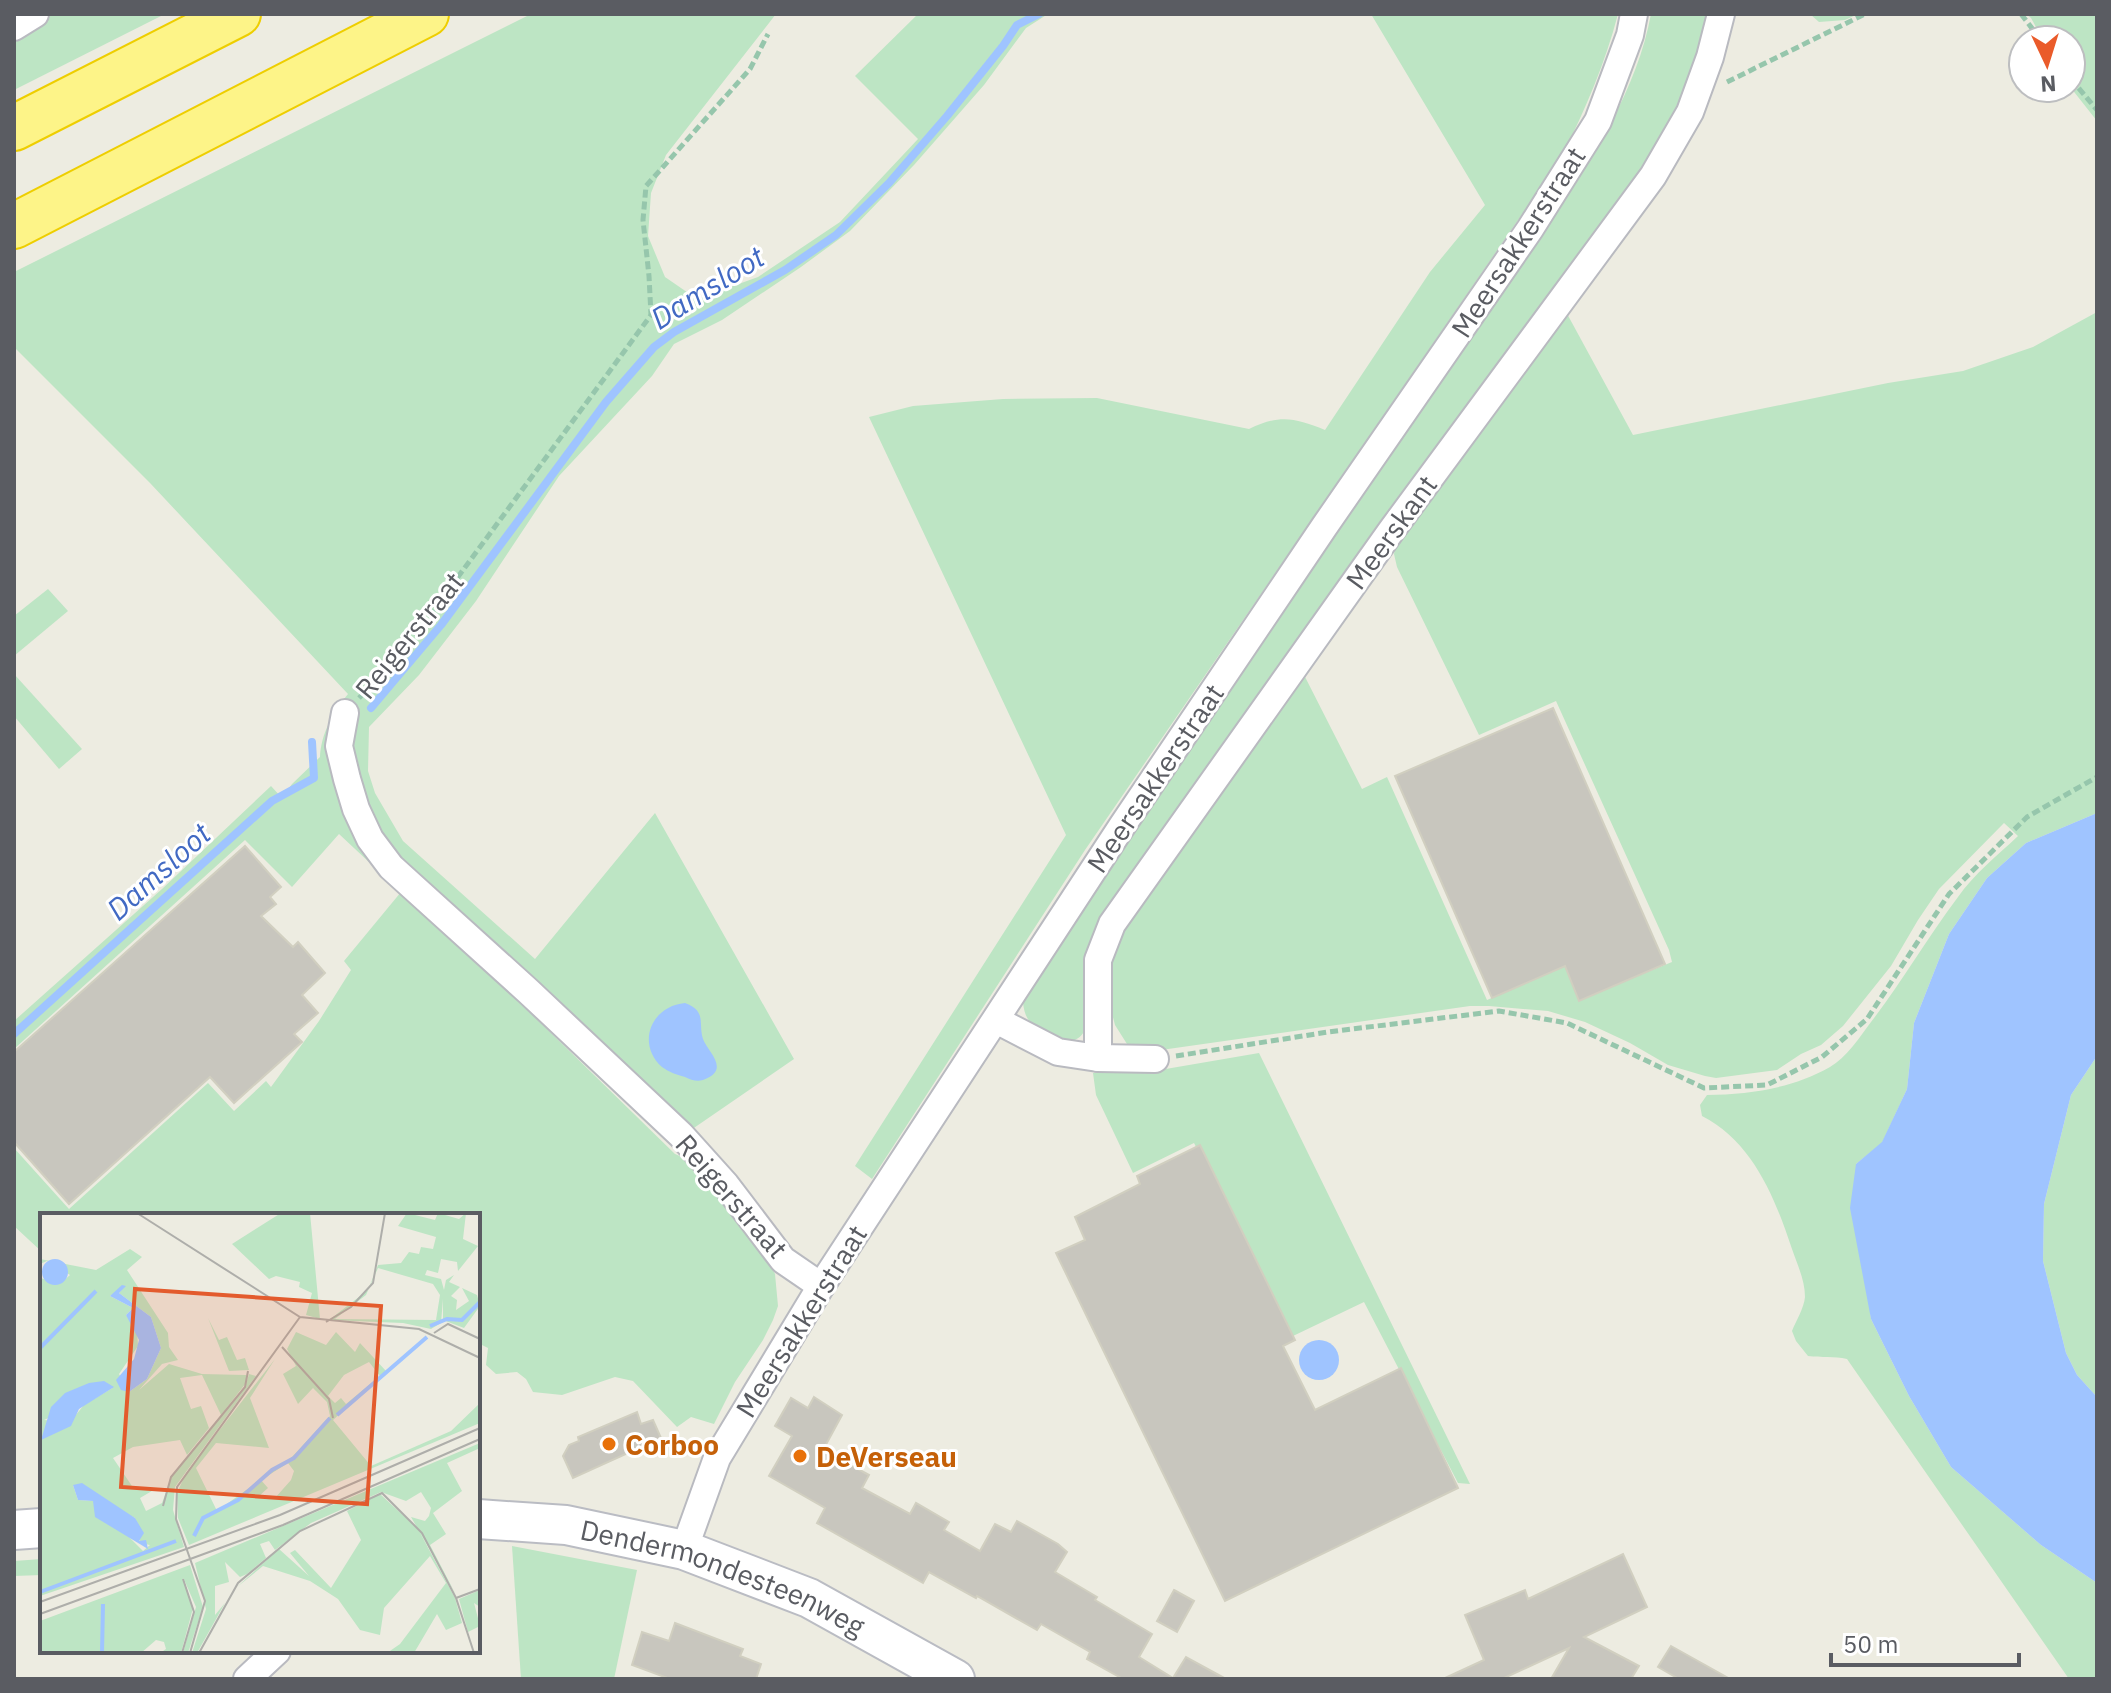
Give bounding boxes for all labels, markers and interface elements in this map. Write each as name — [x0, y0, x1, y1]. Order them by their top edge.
north arrow — [2007, 24, 2087, 104]
text: N — [2039, 69, 2057, 99]
street label: Meersakkerstraat — [1443, 140, 1593, 344]
water label: Damsloot — [643, 236, 772, 337]
street label: Meerskant — [1337, 467, 1445, 597]
street label: Reigerstraat — [346, 564, 472, 706]
street label: Meersakkerstraat — [1078, 676, 1232, 880]
water label: Damsloot — [98, 813, 219, 928]
street label: Reigerstraat — [668, 1126, 796, 1266]
inset map — [40, 1213, 480, 1653]
street label: Meersakkerstraat — [727, 1218, 875, 1424]
place label: Corboo — [625, 1426, 719, 1463]
marker: Corboo — [600, 1435, 618, 1453]
place label: DeVerseau — [816, 1438, 957, 1475]
marker: DeVerseau — [791, 1447, 809, 1465]
street label: Dendermondesteenweg — [577, 1510, 872, 1644]
scale bar — [1831, 1617, 2019, 1667]
text: 50 m — [1843, 1628, 1898, 1660]

